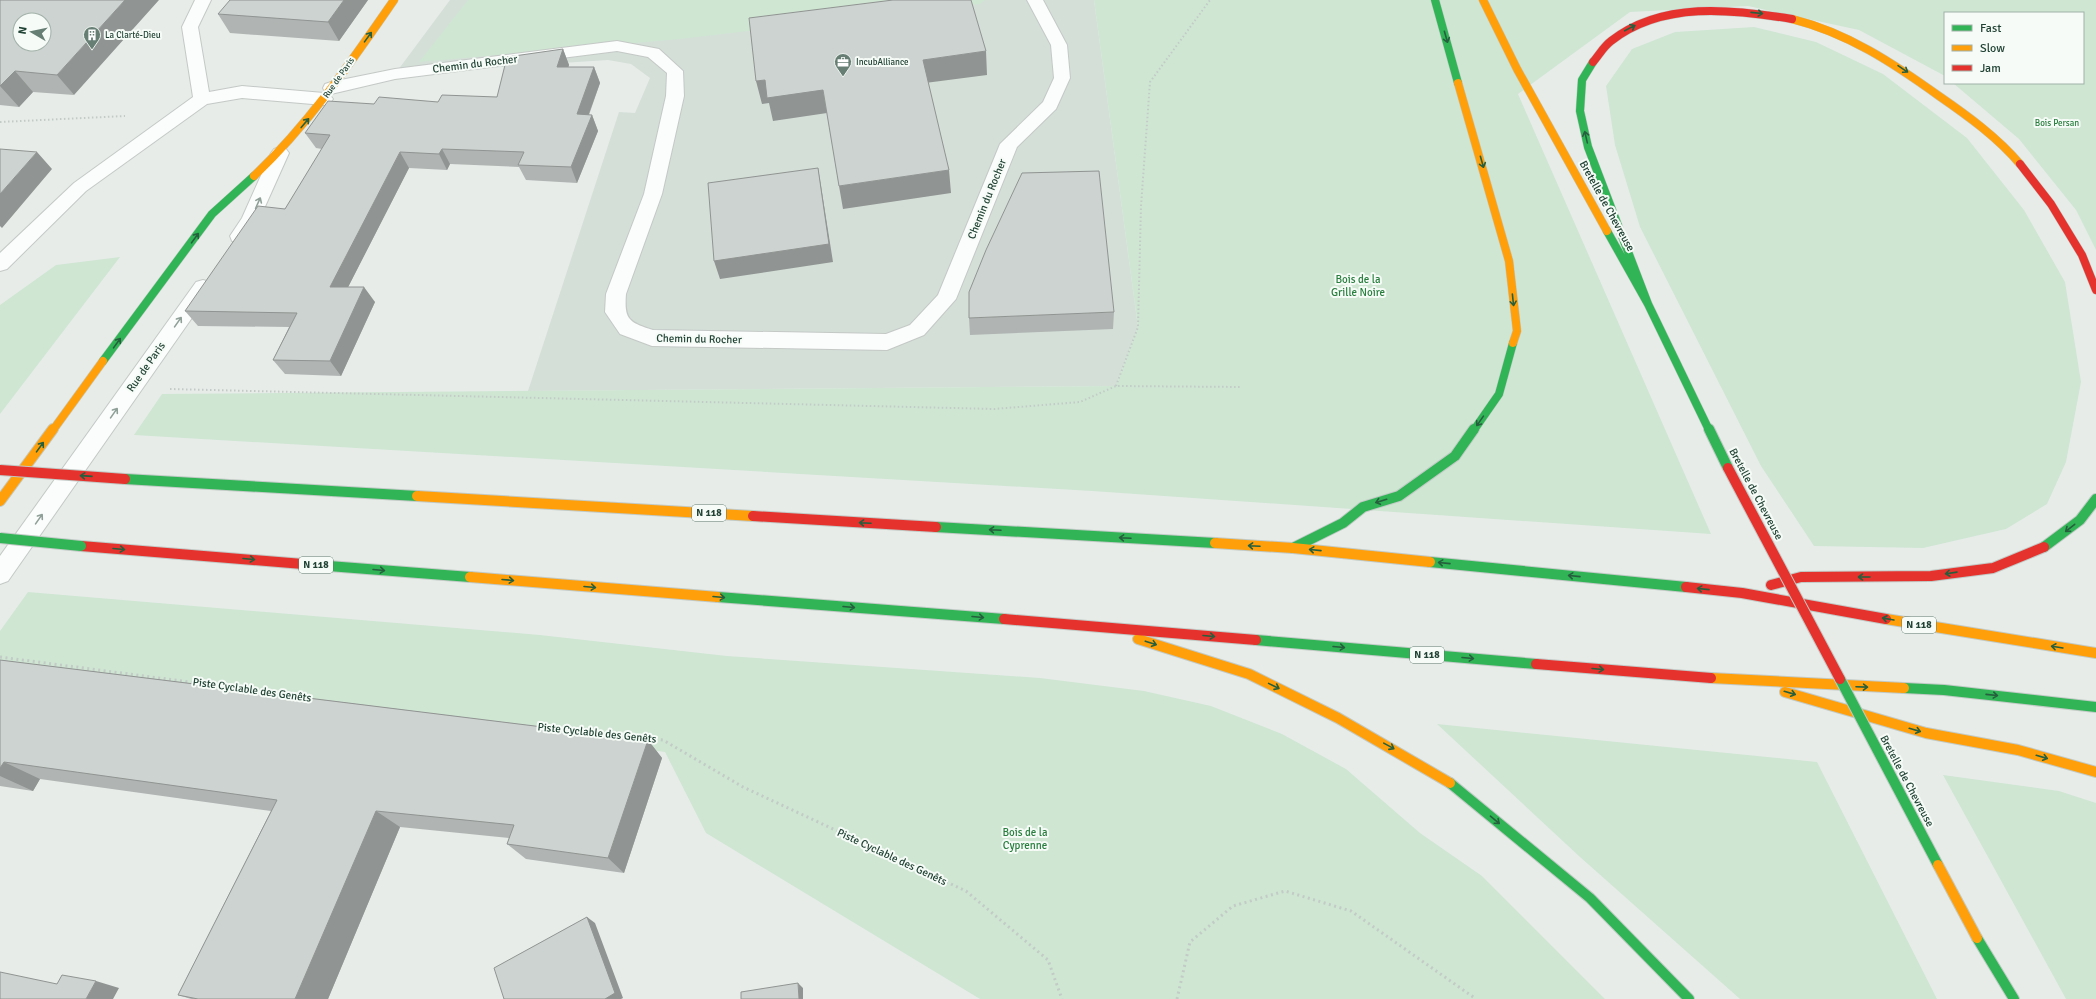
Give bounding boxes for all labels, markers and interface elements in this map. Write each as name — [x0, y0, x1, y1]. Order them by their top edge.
one-way arrow — [1750, 9, 1763, 16]
north arrow — [12, 12, 52, 52]
legend — [1944, 12, 2084, 84]
text: Fast — [1980, 21, 2001, 36]
one-way arrow — [1624, 24, 1636, 31]
building icon: La Clarté-Dieu — [82, 25, 102, 50]
text: N — [16, 26, 30, 35]
place label: La Clarté-Dieu — [105, 30, 161, 41]
one-way arrow — [364, 31, 372, 42]
one-way arrow — [1443, 31, 1450, 44]
text: Slow — [1980, 41, 2005, 56]
street label: Chemin du Rocher — [432, 52, 518, 76]
office icon: IncubAlliance — [833, 52, 853, 77]
street label: Rue de Paris — [321, 55, 357, 100]
place label: IncubAlliance — [856, 57, 909, 68]
text: Jam — [1980, 61, 2001, 76]
one-way arrow — [1897, 65, 1908, 73]
one-way arrow — [301, 118, 310, 129]
park label: Bois Persan — [2035, 118, 2079, 129]
one-way arrow — [1581, 131, 1589, 144]
one-way arrow — [1478, 156, 1486, 169]
street label: Chemin du Rocher — [965, 157, 1009, 241]
street label: Bretelle de Chevreuse — [1577, 158, 1637, 254]
one-way arrow — [255, 197, 262, 209]
one-way arrow — [190, 233, 199, 244]
park label: Bois de la Grille Noire — [1331, 273, 1385, 299]
one-way arrow — [1510, 293, 1517, 306]
one-way arrow — [174, 317, 182, 328]
street label: Chemin du Rocher — [656, 332, 742, 346]
one-way arrow — [113, 338, 121, 349]
street label: Rue de Paris — [124, 340, 168, 394]
one-way arrow — [110, 408, 118, 419]
one-way arrow — [1476, 415, 1484, 426]
one-way arrow — [36, 442, 44, 453]
street label: Bretelle de Chevreuse — [1726, 446, 1786, 542]
one-way arrow — [80, 472, 93, 479]
one-way arrow — [1375, 498, 1388, 505]
road number: N 118 — [692, 505, 726, 521]
one-way arrow — [35, 514, 43, 525]
one-way arrow — [859, 519, 872, 526]
one-way arrow — [2065, 523, 2076, 532]
one-way arrow — [989, 527, 1002, 534]
one-way arrow — [1119, 534, 1132, 542]
one-way arrow — [1248, 542, 1261, 549]
one-way arrow — [112, 545, 125, 553]
one-way arrow — [1309, 547, 1322, 554]
one-way arrow — [242, 556, 255, 563]
road number: N 118 — [299, 557, 333, 573]
one-way arrow — [1438, 559, 1451, 567]
one-way arrow — [372, 566, 385, 573]
one-way arrow — [1945, 570, 1958, 577]
one-way arrow — [1568, 572, 1581, 580]
one-way arrow — [1858, 573, 1871, 581]
one-way arrow — [501, 576, 514, 584]
one-way arrow — [583, 583, 596, 590]
one-way arrow — [1697, 585, 1710, 593]
one-way arrow — [712, 593, 725, 600]
one-way arrow — [842, 604, 855, 611]
one-way arrow — [972, 614, 985, 621]
one-way arrow — [1882, 615, 1895, 623]
road number: N 118 — [1902, 617, 1936, 633]
one-way arrow — [1202, 633, 1215, 640]
one-way arrow — [1144, 640, 1157, 647]
one-way arrow — [2051, 643, 2064, 651]
one-way arrow — [1332, 644, 1345, 651]
road number: N 118 — [1410, 647, 1444, 663]
one-way arrow — [1461, 655, 1474, 662]
one-way arrow — [1591, 666, 1604, 673]
street label: Piste Cyclable des Genêts — [192, 675, 312, 705]
one-way arrow — [1267, 683, 1279, 690]
one-way arrow — [1855, 683, 1868, 690]
one-way arrow — [1784, 690, 1797, 697]
one-way arrow — [1985, 691, 1998, 698]
street label: Piste Cyclable des Genêts — [537, 720, 657, 746]
one-way arrow — [1909, 727, 1922, 734]
street label: Bretelle de Chevreuse — [1877, 733, 1937, 829]
one-way arrow — [1383, 743, 1395, 751]
one-way arrow — [2036, 754, 2049, 761]
one-way arrow — [1490, 816, 1501, 825]
street label: Piste Cyclable des Genêts — [835, 826, 949, 888]
park label: Bois de la Cyprenne — [1002, 826, 1048, 852]

